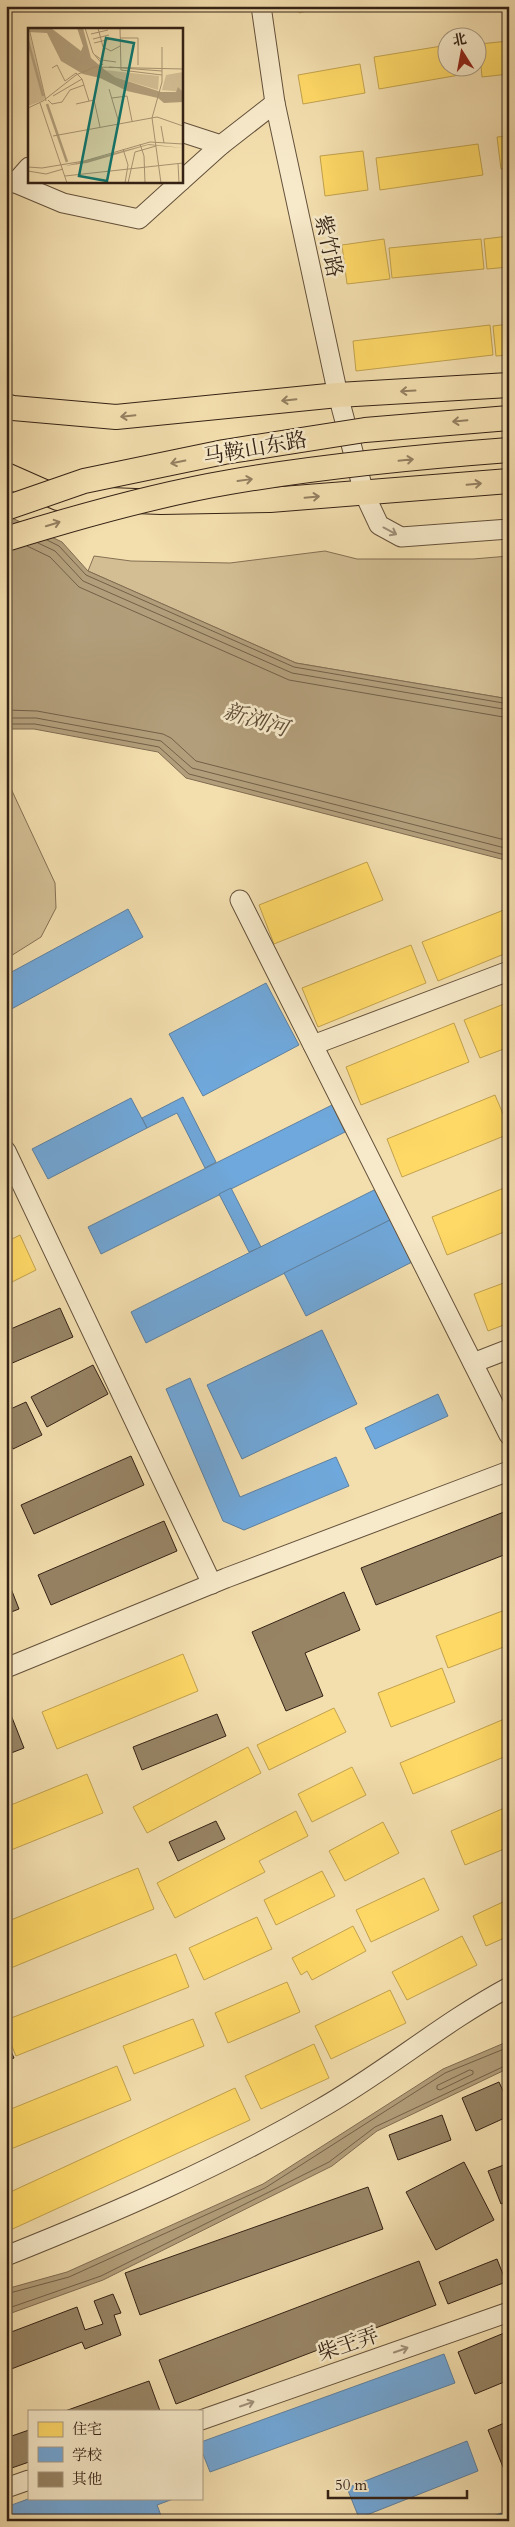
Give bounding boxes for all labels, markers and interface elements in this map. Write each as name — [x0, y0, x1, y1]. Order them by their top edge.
inset map — [28, 28, 182, 182]
north arrow — [438, 28, 488, 78]
text: 北 — [451, 29, 468, 50]
street label: 紫竹路 — [308, 212, 349, 280]
one-way arrow — [400, 387, 416, 396]
one-way arrow — [282, 395, 298, 405]
one-way arrow — [120, 411, 136, 421]
one-way arrow — [452, 417, 468, 426]
street label: 马鞍山东路 — [201, 425, 309, 472]
one-way arrow — [398, 455, 414, 465]
one-way arrow — [171, 457, 187, 467]
one-way arrow — [237, 475, 253, 485]
one-way arrow — [466, 479, 482, 488]
one-way arrow — [304, 492, 320, 501]
one-way arrow — [44, 519, 60, 529]
one-way arrow — [382, 527, 397, 537]
water label: 新浏河 — [220, 696, 295, 745]
street label: 柴王弄 — [314, 2321, 383, 2368]
one-way arrow — [392, 2345, 408, 2354]
one-way arrow — [239, 2399, 254, 2408]
legend — [28, 2410, 202, 2500]
text: 住宅 — [72, 2419, 102, 2439]
text: 学校 — [72, 2445, 102, 2465]
scale bar — [328, 2467, 466, 2499]
text: 其他 — [72, 2469, 102, 2489]
text: 50 m — [335, 2475, 367, 2495]

